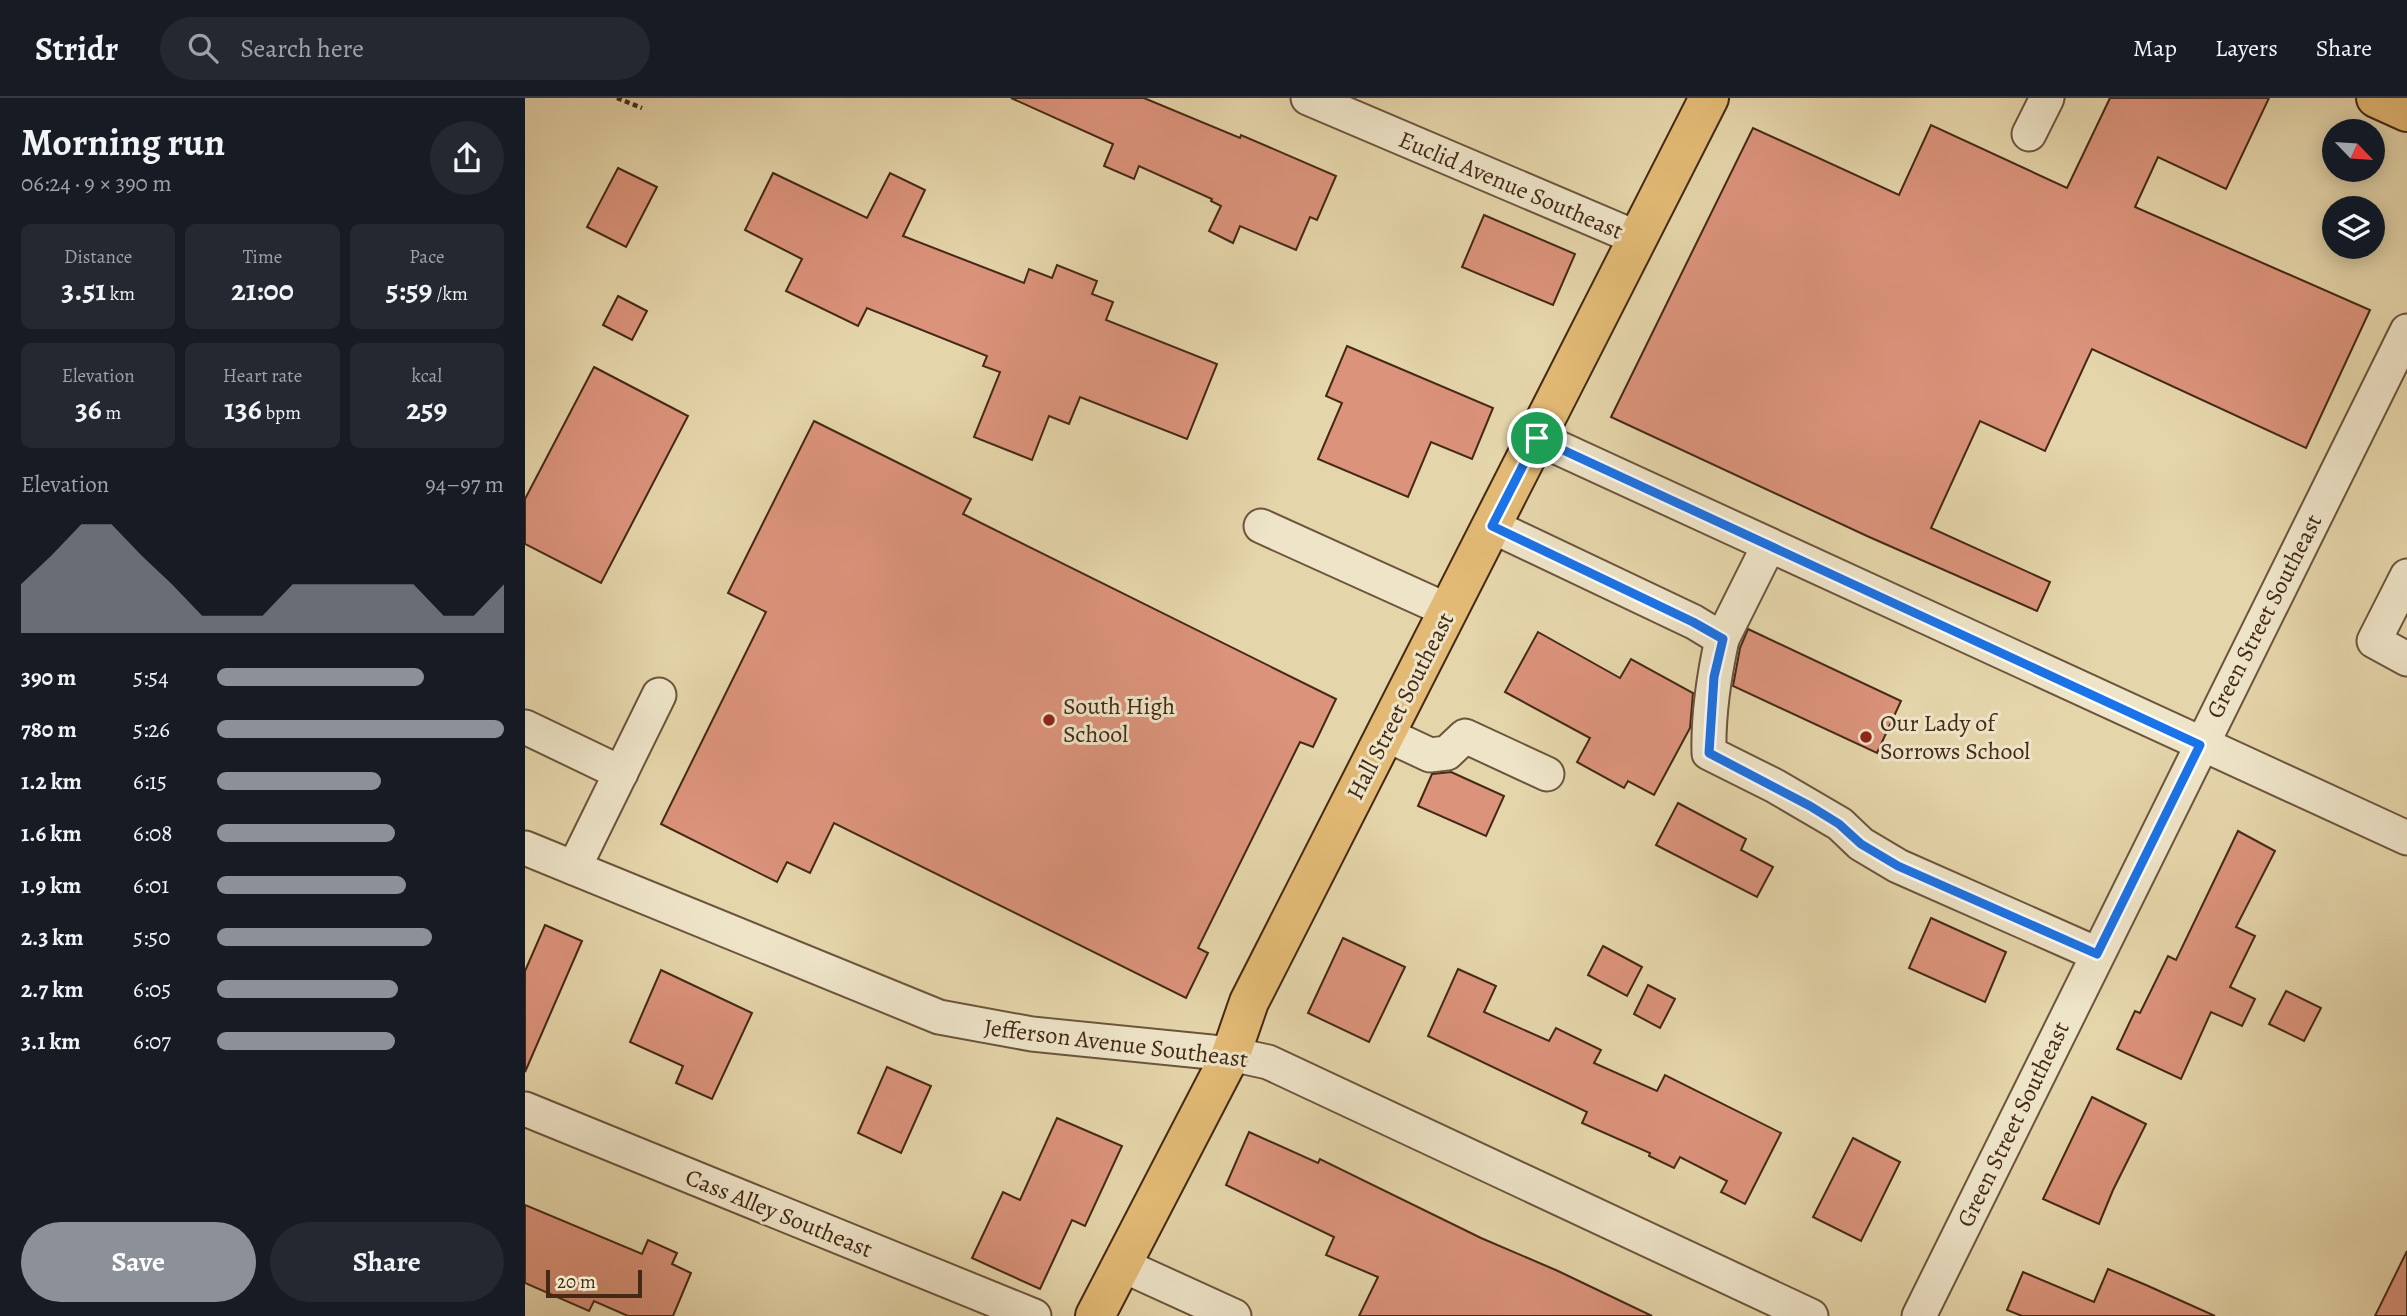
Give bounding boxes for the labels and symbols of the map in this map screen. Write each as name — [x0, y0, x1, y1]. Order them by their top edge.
north arrow — [2322, 119, 2385, 182]
street label: Euclid Avenue Southeast — [1394, 123, 1628, 247]
pin — [1507, 408, 1567, 468]
street label: Green Street Southeast — [2199, 508, 2329, 724]
street label: Hall Street Southeast — [1339, 607, 1461, 805]
place label: South High School — [1063, 690, 1175, 750]
place label: Our Lady of Sorrows School — [1880, 707, 2030, 767]
marker: South High School — [1041, 712, 1057, 728]
marker: Our Lady of Sorrows School — [1858, 729, 1874, 745]
street label: Jefferson Avenue Southeast — [982, 1011, 1250, 1075]
street label: Green Street Southeast — [1949, 1016, 2077, 1232]
street label: Cass Alley Southeast — [681, 1161, 877, 1265]
scale bar — [546, 1267, 642, 1299]

